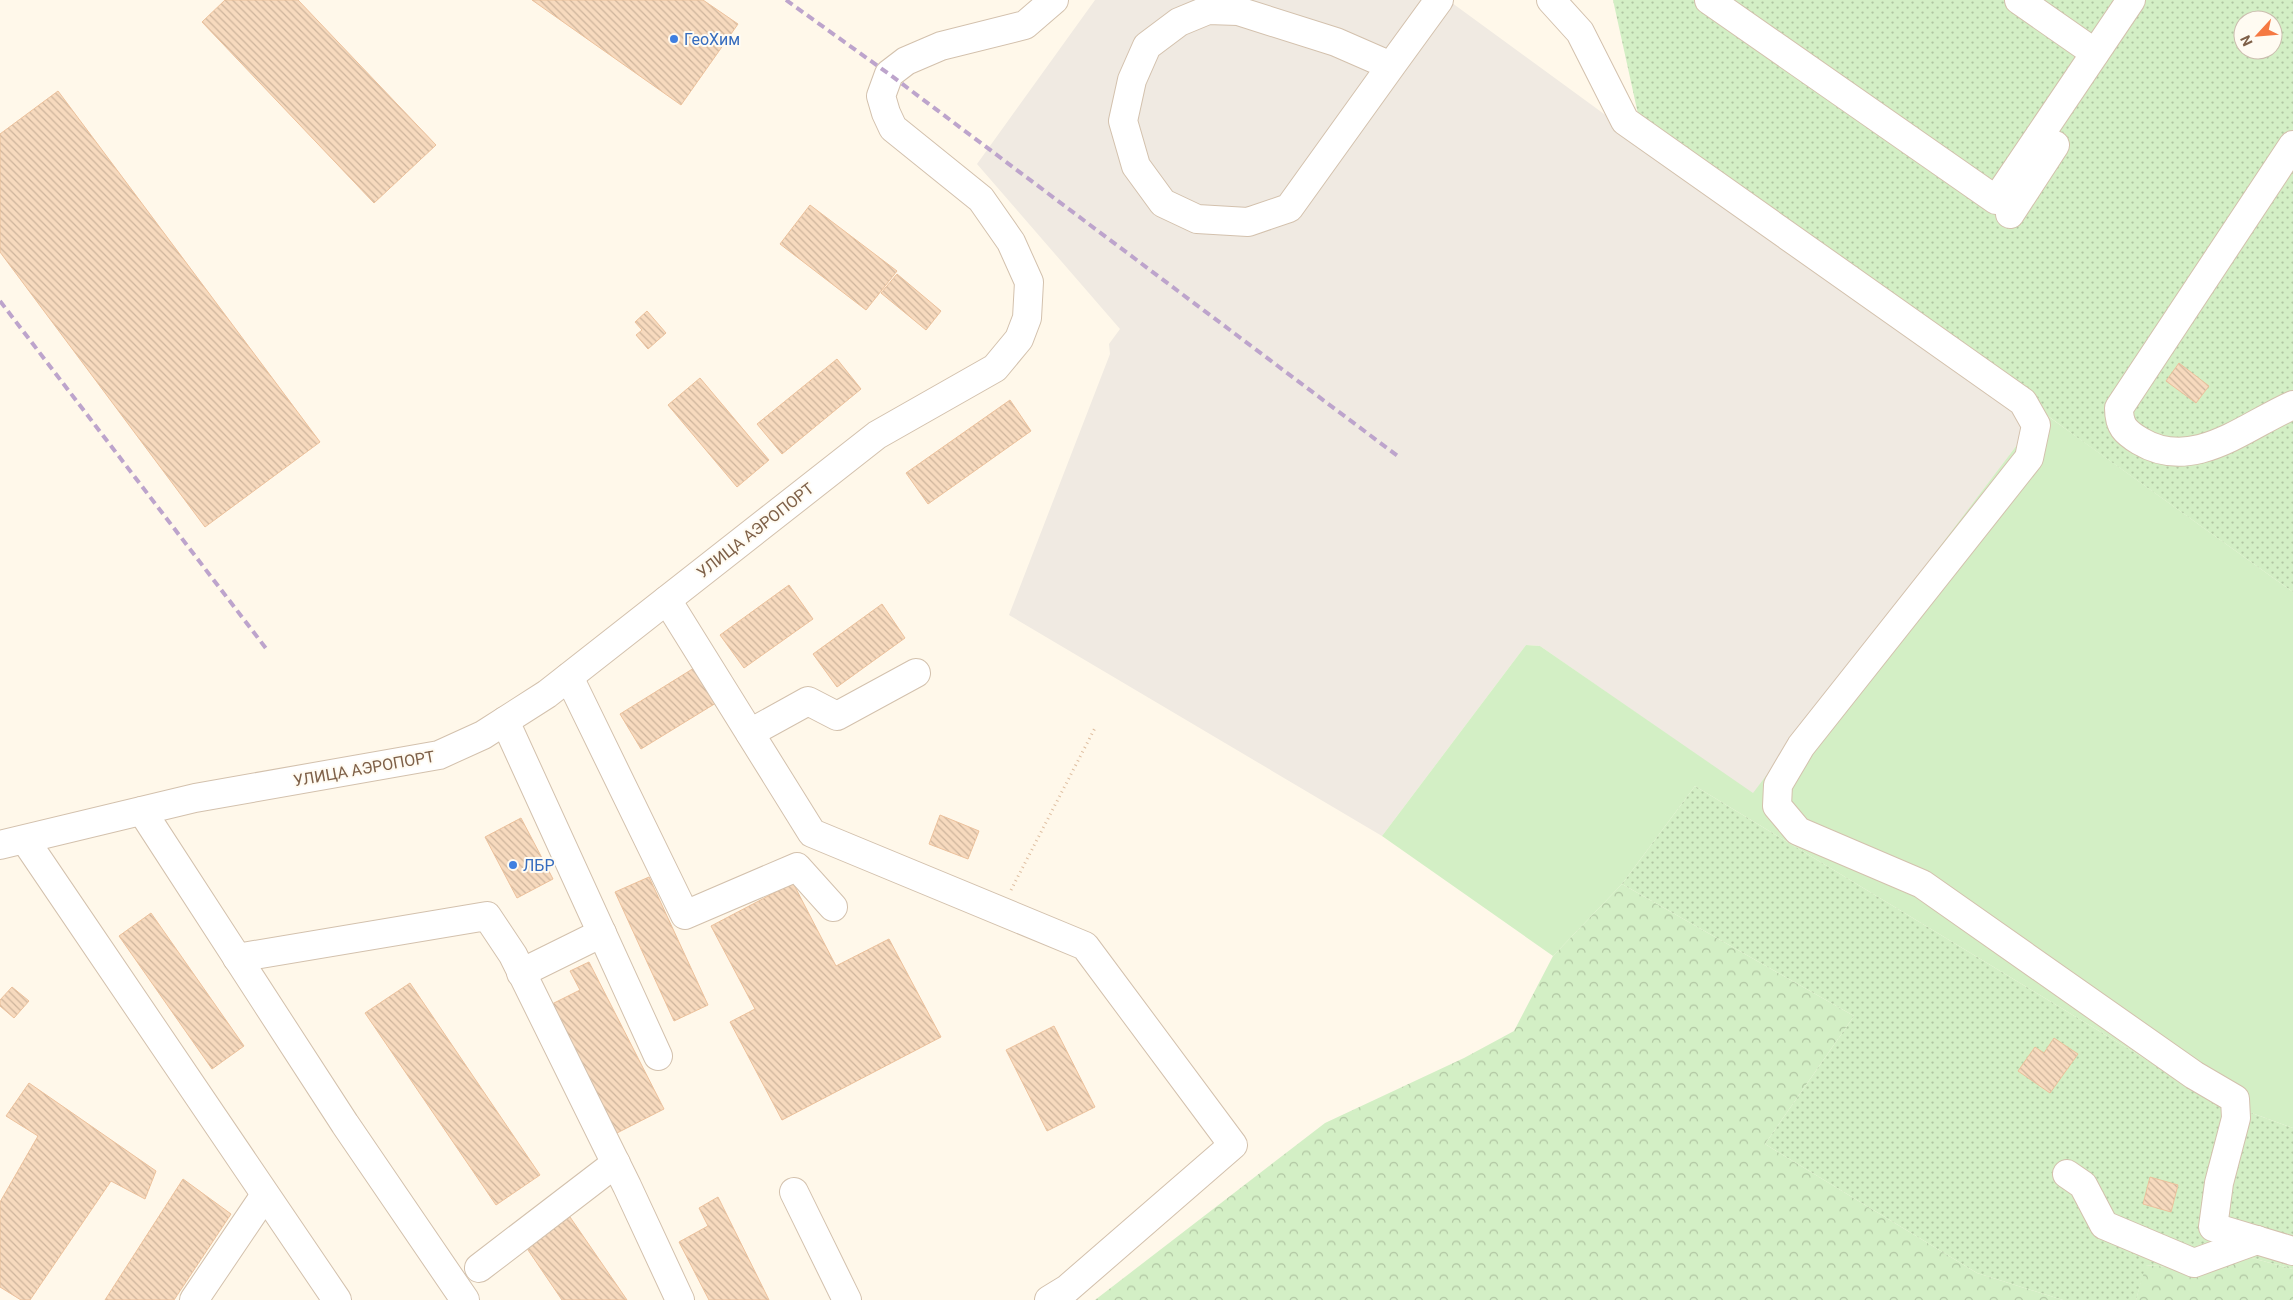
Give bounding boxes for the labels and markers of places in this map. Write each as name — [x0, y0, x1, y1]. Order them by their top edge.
place label: ГеоХим — [684, 30, 740, 49]
marker: ГеоХим — [668, 33, 680, 45]
place label: ЛБР — [523, 856, 555, 875]
marker: ЛБР — [507, 859, 519, 871]

